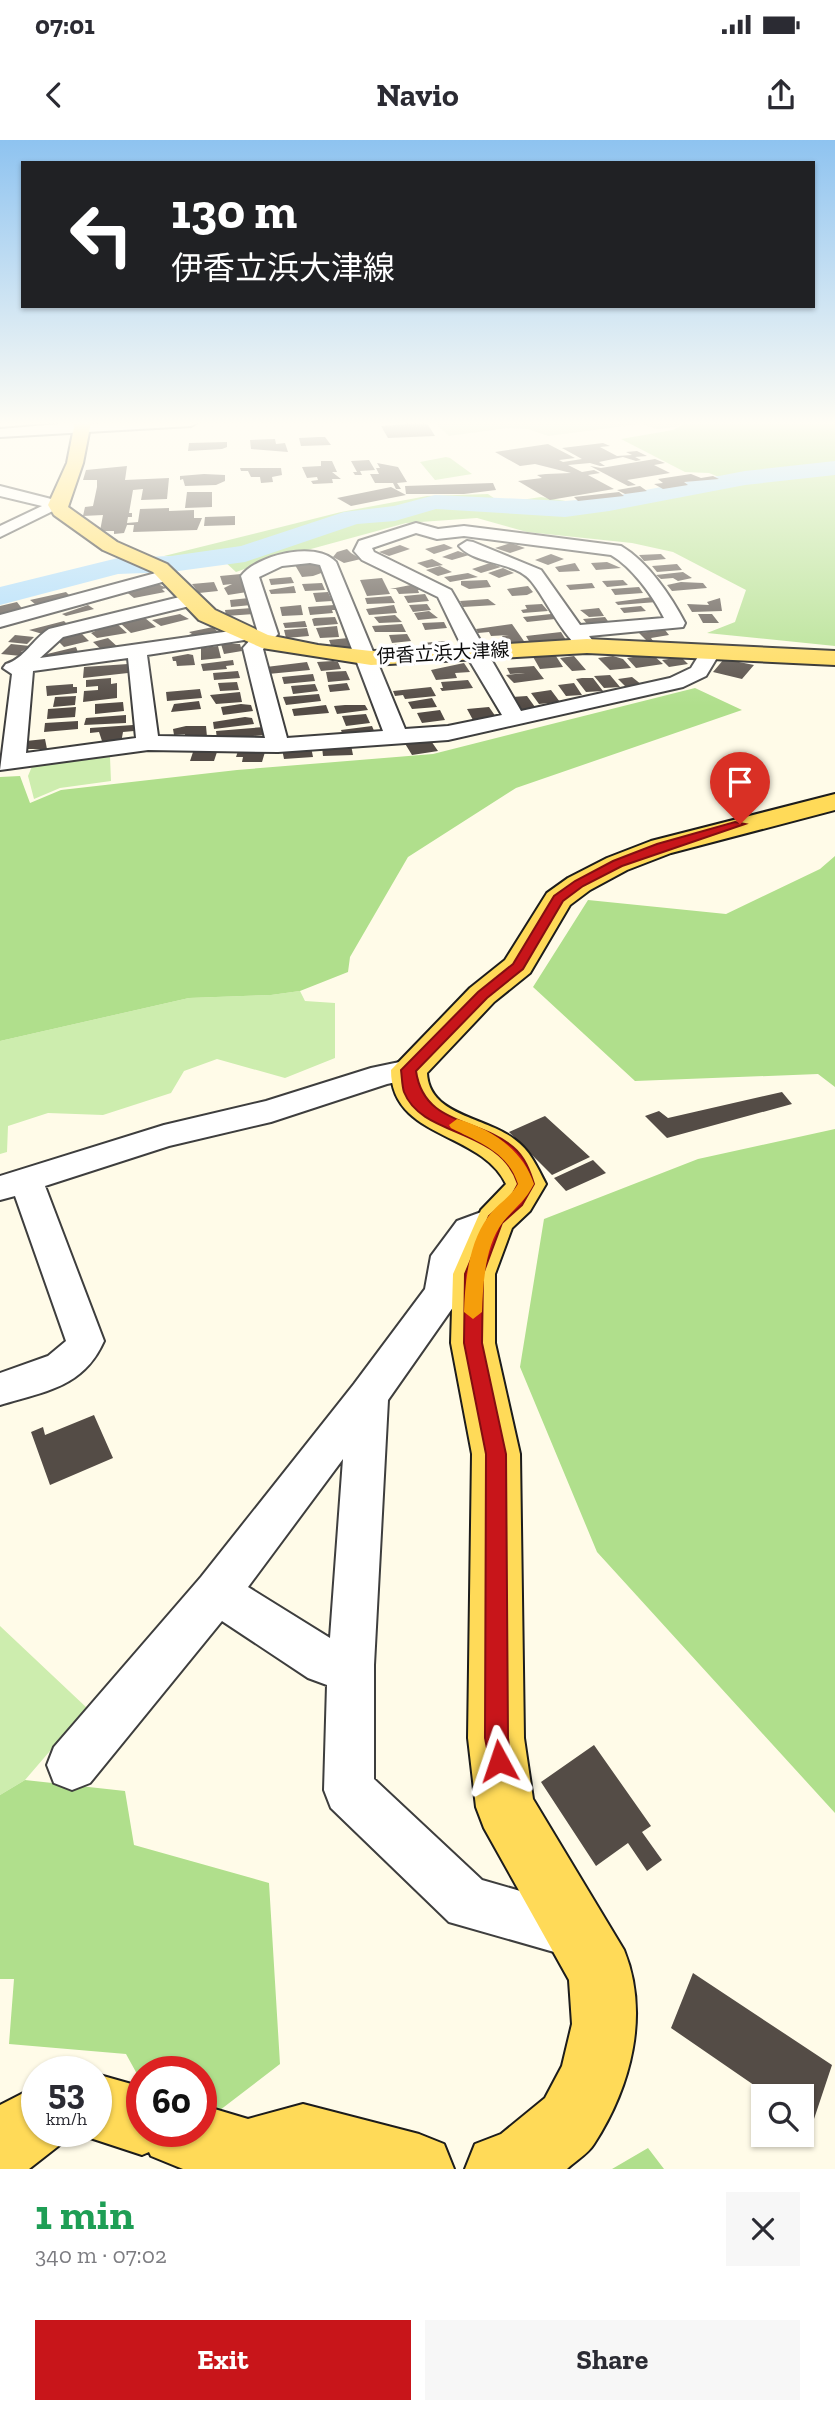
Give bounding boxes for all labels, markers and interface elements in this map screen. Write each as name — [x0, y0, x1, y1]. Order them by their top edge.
text: 07:01 — [35, 9, 95, 41]
icon: back — [35, 76, 73, 114]
text: Navio — [376, 76, 459, 114]
icon: share — [762, 76, 800, 114]
text: 130 m — [171, 182, 297, 241]
icon: left — [56, 189, 147, 280]
text: 伊香立浜大津線 — [171, 249, 395, 287]
street label: 伊香立浜大津線 — [376, 638, 510, 668]
pin — [710, 752, 770, 824]
icon: arrive — [721, 763, 759, 801]
position arrow — [462, 1724, 536, 1798]
speed limit sign: 60 — [126, 2056, 217, 2147]
text: 53 — [48, 2071, 85, 2113]
map controls — [751, 2084, 814, 2147]
button: search — [751, 2084, 814, 2147]
text: km/h — [46, 2108, 87, 2130]
text: 1 min — [35, 2189, 134, 2240]
button: close — [726, 2192, 800, 2266]
text: 340 m · 07:02 — [35, 2241, 167, 2269]
button: Exit — [35, 2320, 411, 2400]
button: Share — [425, 2320, 800, 2400]

